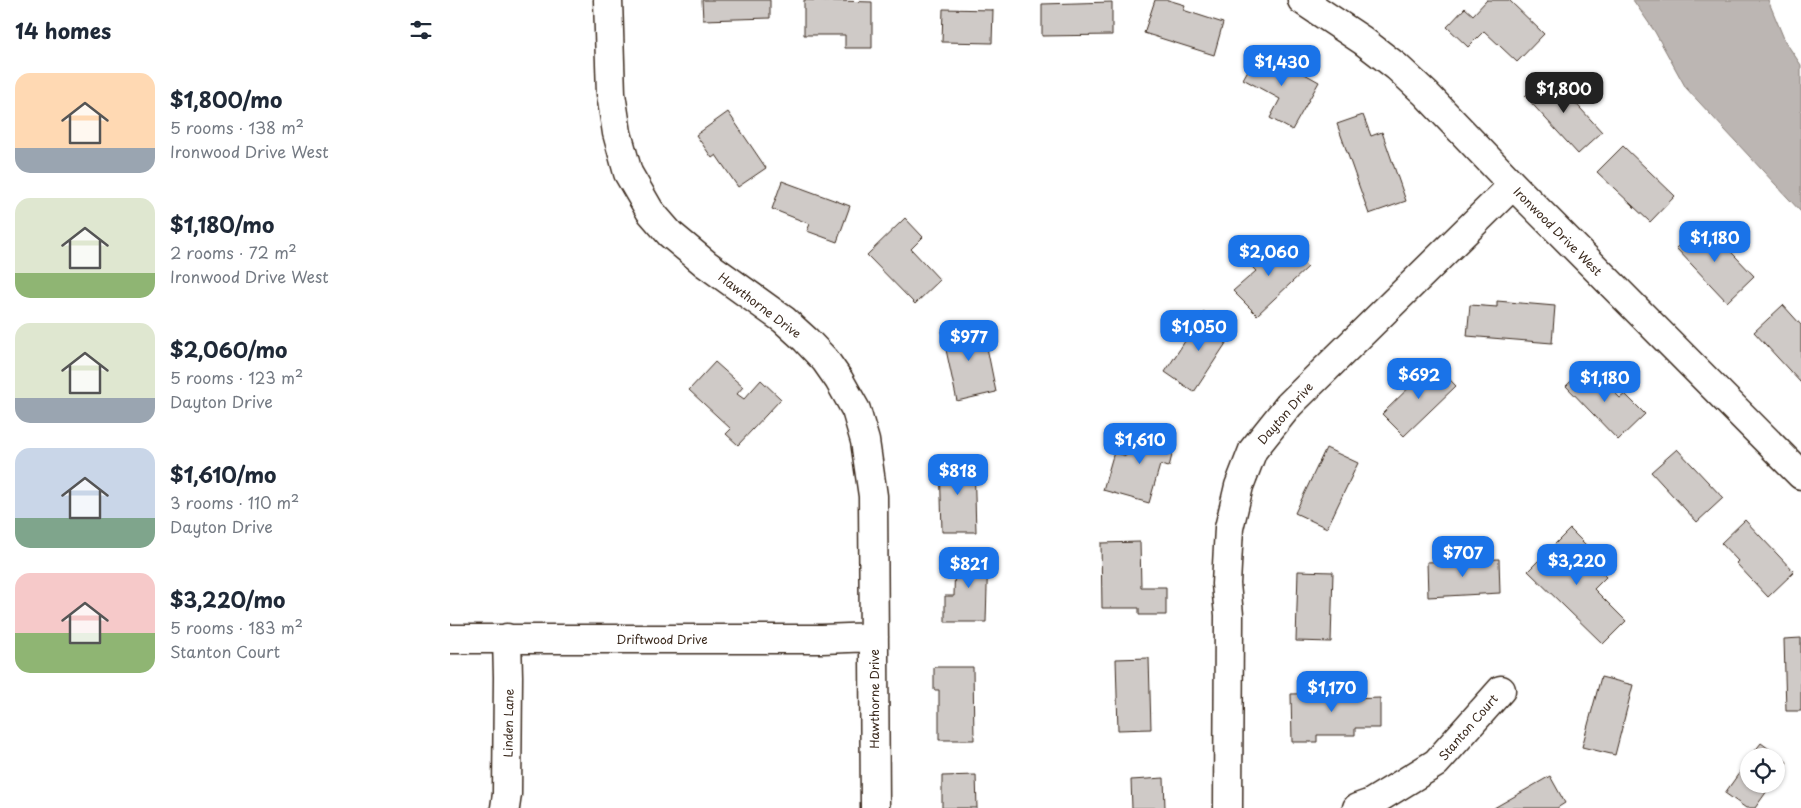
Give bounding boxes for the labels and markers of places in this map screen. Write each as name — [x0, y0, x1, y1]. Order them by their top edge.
pin: $1,430 — [1241, 44, 1323, 87]
pin: $1,800 — [1523, 72, 1605, 114]
pin: $1,180 — [1674, 220, 1756, 263]
pin: $2,060 — [1228, 234, 1310, 277]
pin: $1,050 — [1158, 310, 1240, 352]
pin: $977 — [939, 320, 999, 362]
pin: $692 — [1389, 358, 1449, 400]
pin: $1,180 — [1564, 360, 1646, 403]
pin: $1,610 — [1099, 422, 1181, 465]
pin: $818 — [928, 454, 988, 496]
pin: $707 — [1433, 536, 1493, 578]
pin: $3,220 — [1536, 544, 1618, 586]
pin: $821 — [939, 546, 999, 589]
pin: $1,170 — [1291, 670, 1373, 713]

